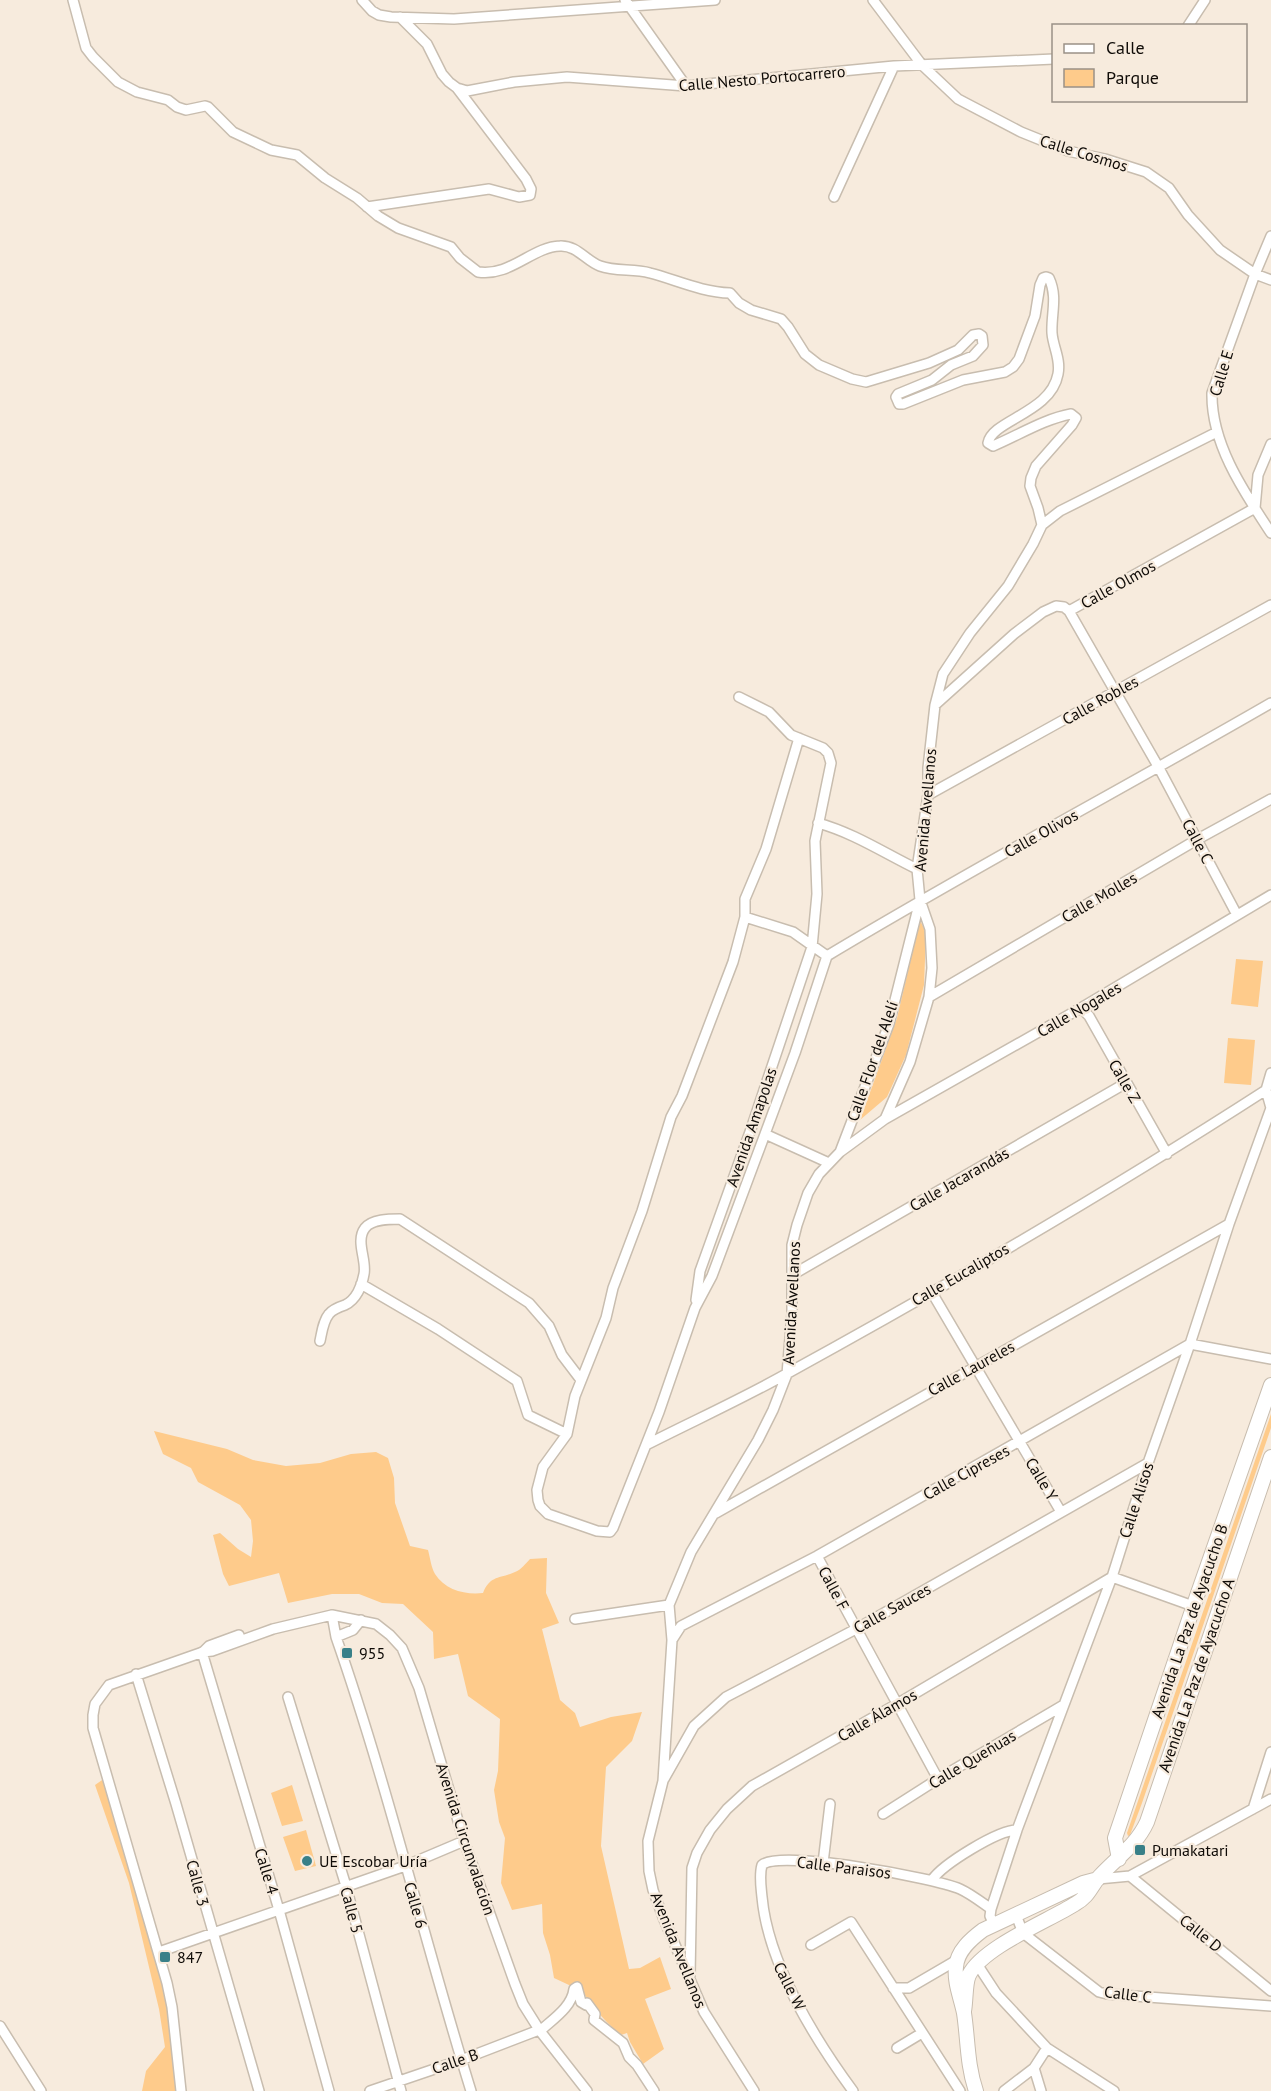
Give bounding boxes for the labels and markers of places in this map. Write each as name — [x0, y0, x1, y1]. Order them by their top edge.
place label: 955 — [359, 1643, 385, 1663]
marker: 955 — [340, 1646, 354, 1660]
place label: Pumakatari — [1152, 1840, 1229, 1860]
marker: Pumakatari — [1133, 1843, 1147, 1857]
place label: UE Escobar Uría — [319, 1851, 427, 1871]
marker: UE Escobar Uría — [300, 1854, 314, 1868]
place label: 847 — [177, 1947, 203, 1967]
marker: 847 — [158, 1950, 172, 1964]

